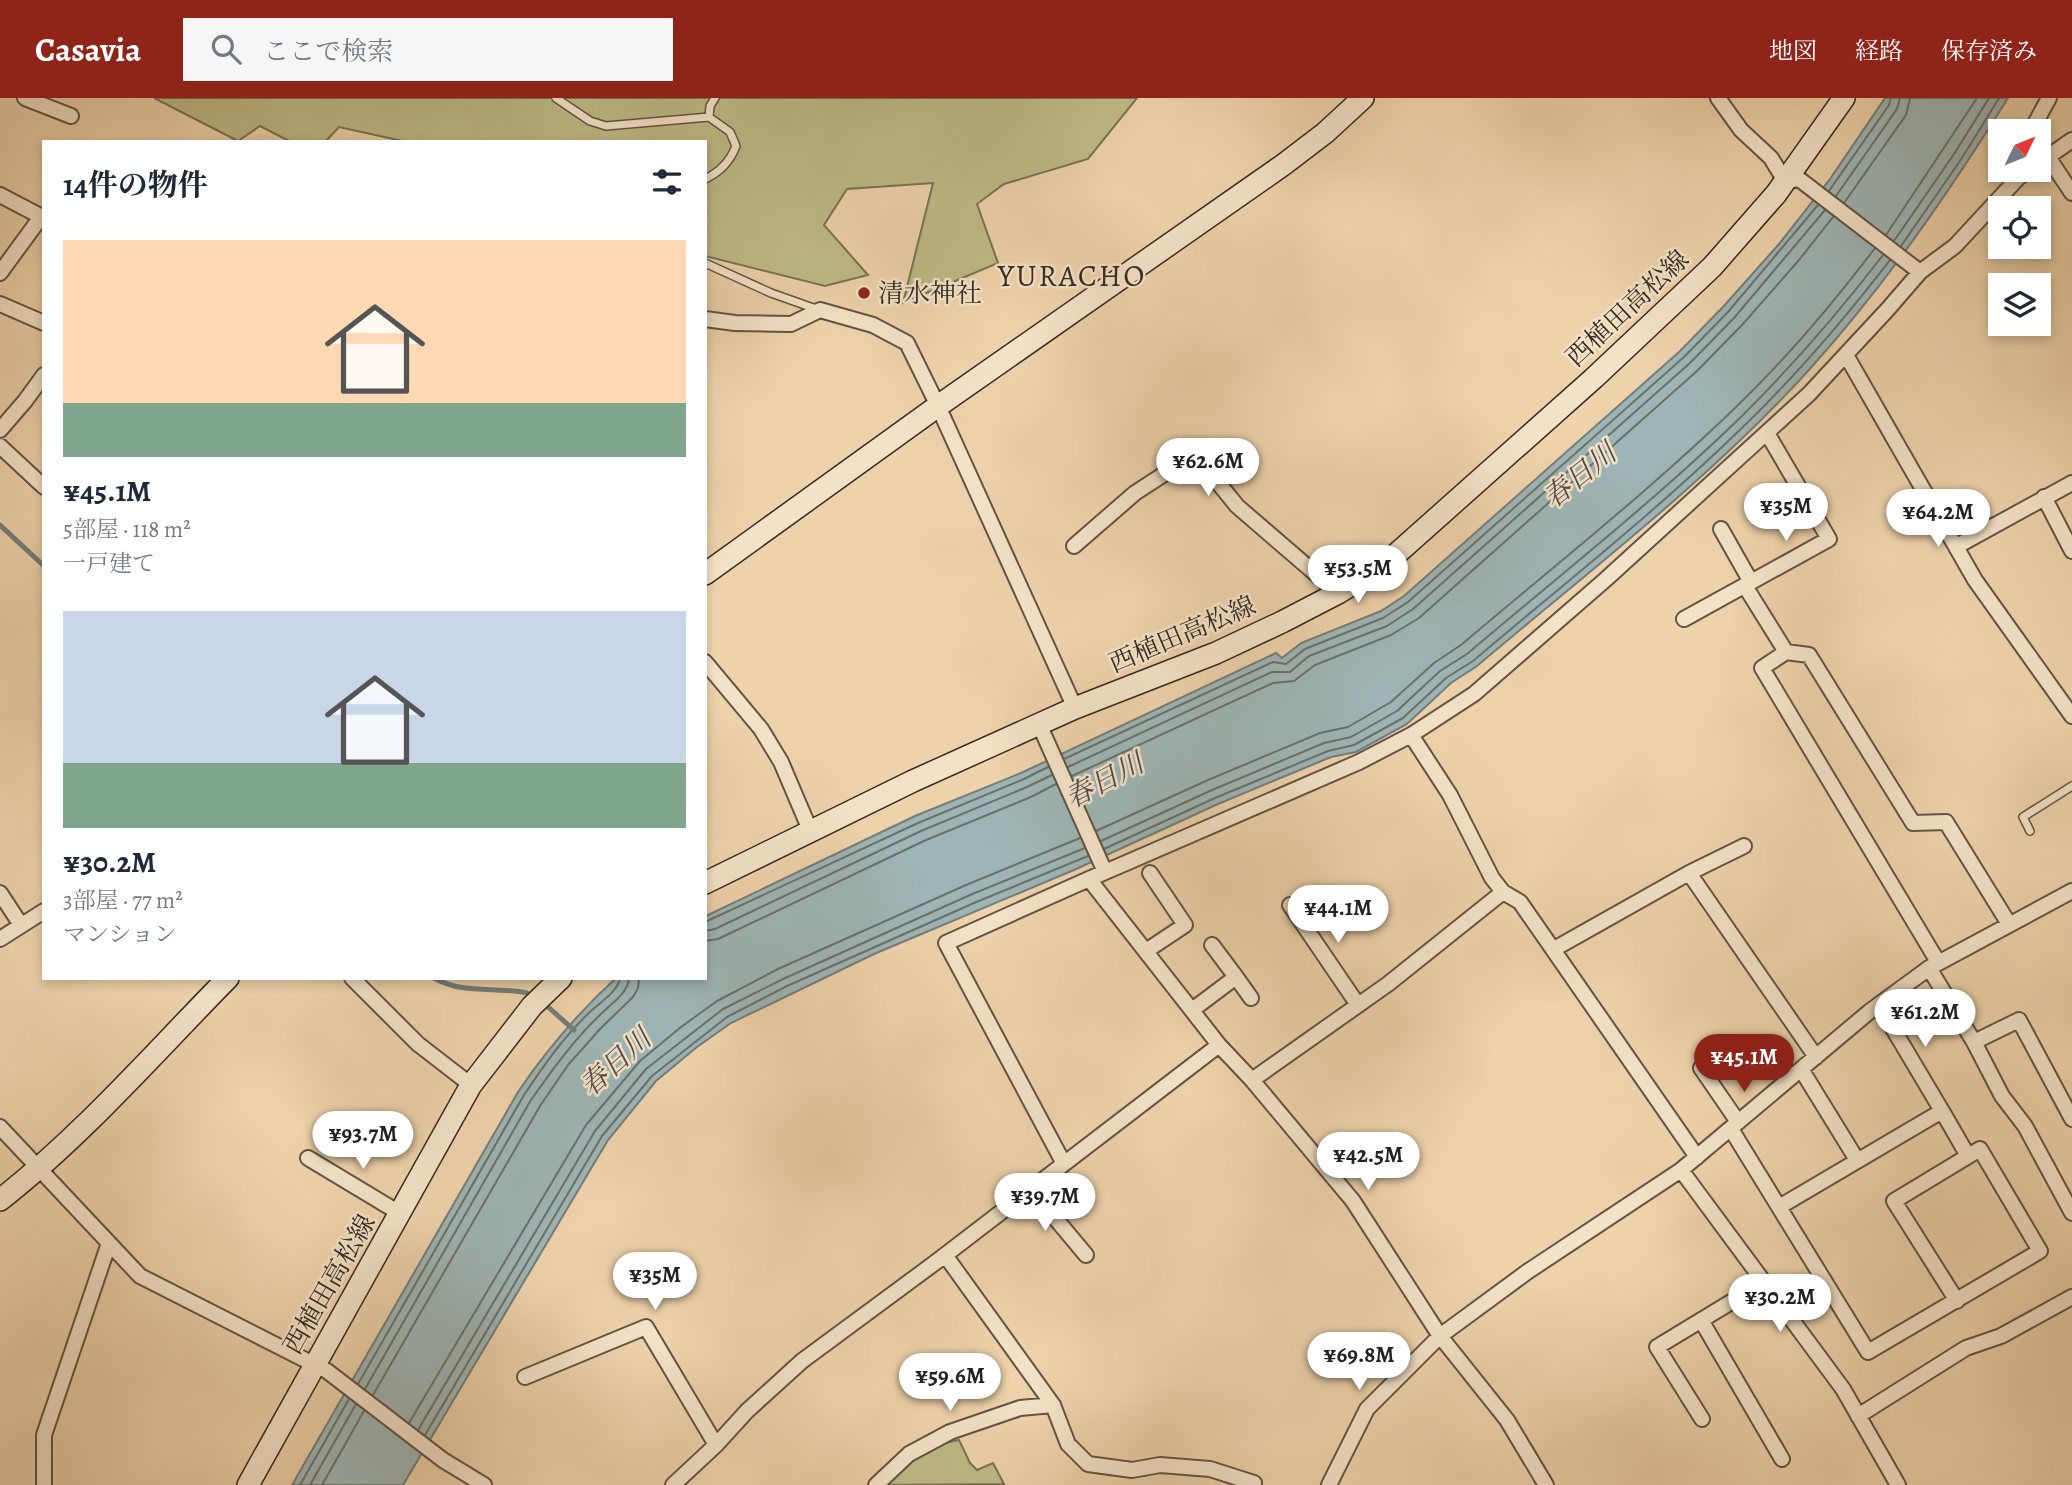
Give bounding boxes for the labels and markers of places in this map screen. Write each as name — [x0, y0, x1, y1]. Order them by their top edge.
place label: 清水神社 — [878, 276, 982, 311]
marker: 清水神社 — [856, 285, 872, 301]
pin: ¥62.6M — [1151, 438, 1265, 498]
pin: ¥35M — [1745, 484, 1827, 543]
pin: ¥64.2M — [1881, 490, 1995, 549]
pin: ¥53.5M — [1301, 546, 1415, 605]
pin: ¥44.1M — [1281, 886, 1395, 945]
pin: ¥61.2M — [1868, 990, 1982, 1049]
pin: ¥45.1M — [1687, 1034, 1801, 1094]
pin: ¥93.7M — [306, 1112, 420, 1171]
pin: ¥42.5M — [1311, 1132, 1425, 1192]
pin: ¥39.7M — [988, 1174, 1102, 1233]
pin: ¥35M — [614, 1252, 696, 1312]
pin: ¥30.2M — [1723, 1274, 1837, 1334]
pin: ¥69.8M — [1302, 1332, 1416, 1392]
pin: ¥59.6M — [893, 1354, 1007, 1413]

